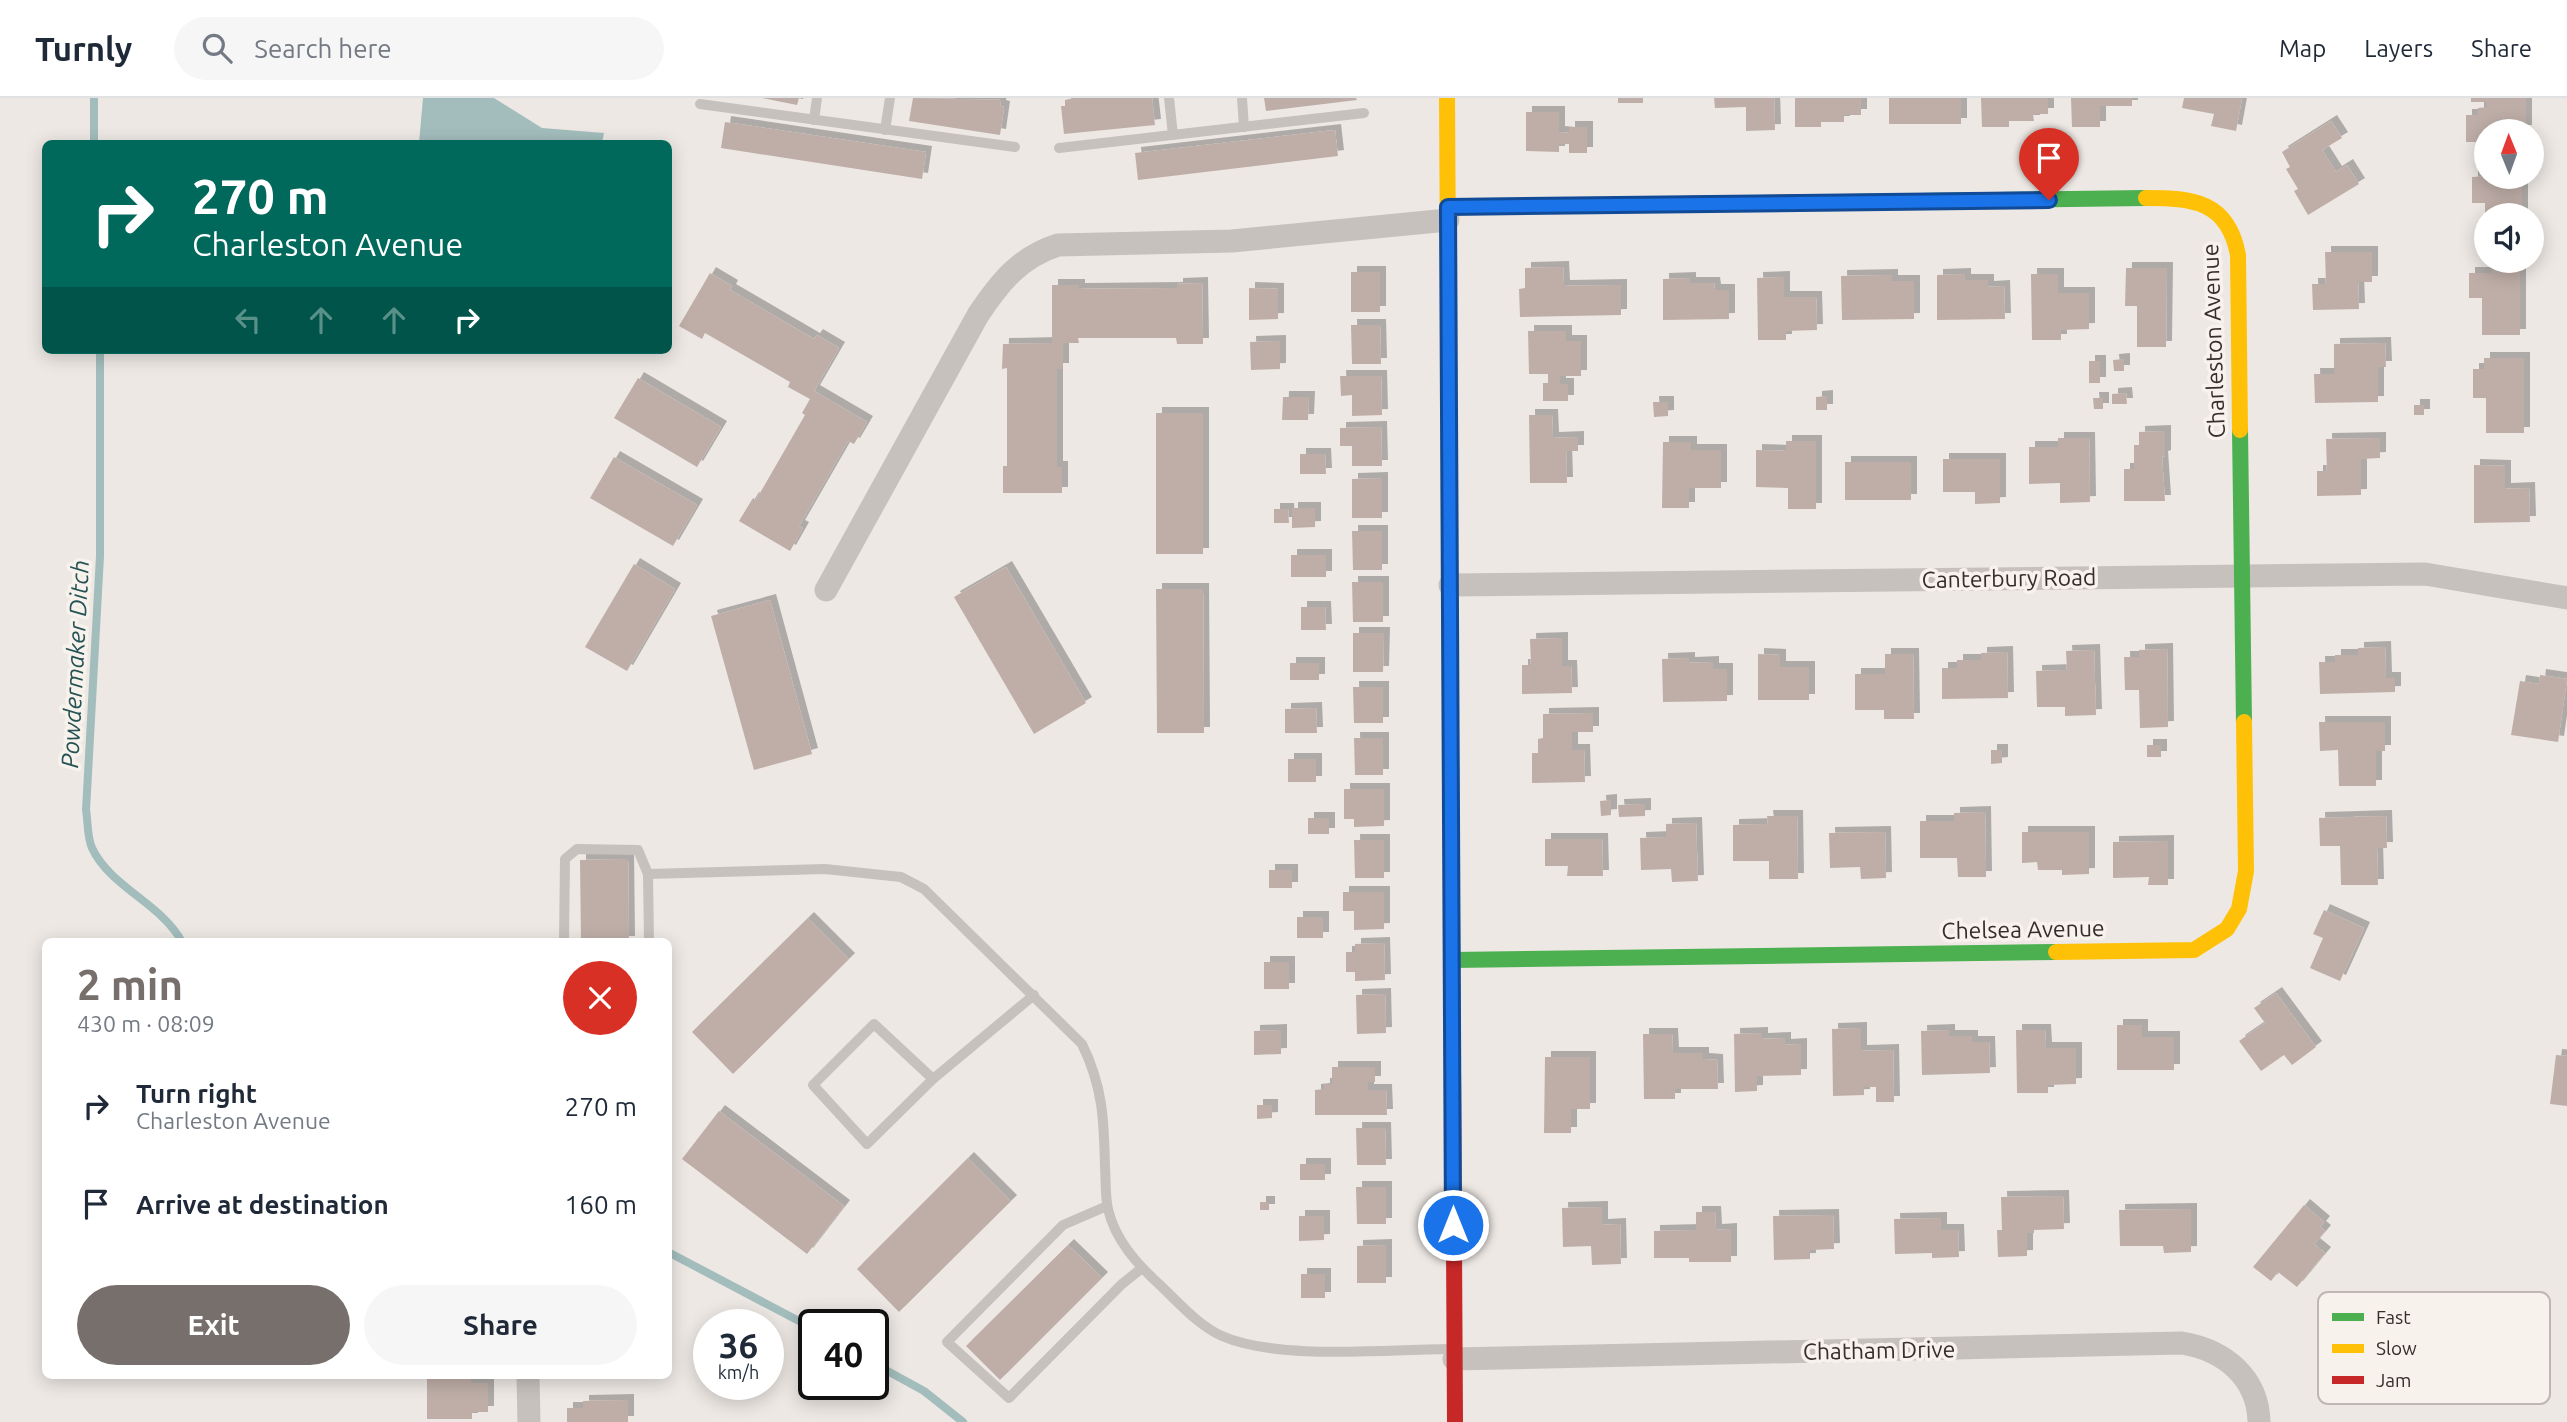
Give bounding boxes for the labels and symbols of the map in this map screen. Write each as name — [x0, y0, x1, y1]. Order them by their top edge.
north arrow — [2474, 119, 2544, 189]
pin — [2019, 128, 2079, 200]
street label: Charleston Avenue — [2197, 243, 2229, 439]
water label: Powdermaker Ditch — [56, 559, 94, 769]
street label: Canterbury Road — [1921, 564, 2097, 592]
street label: Chelsea Avenue — [1941, 915, 2105, 943]
position arrow — [1416, 1188, 1490, 1262]
legend — [2318, 1292, 2550, 1404]
text: Fast — [2376, 1306, 2411, 1328]
speed limit sign: 40 — [798, 1309, 889, 1400]
street label: Chatham Drive — [1803, 1336, 1955, 1364]
text: Slow — [2376, 1337, 2417, 1359]
text: Jam — [2376, 1369, 2412, 1391]

